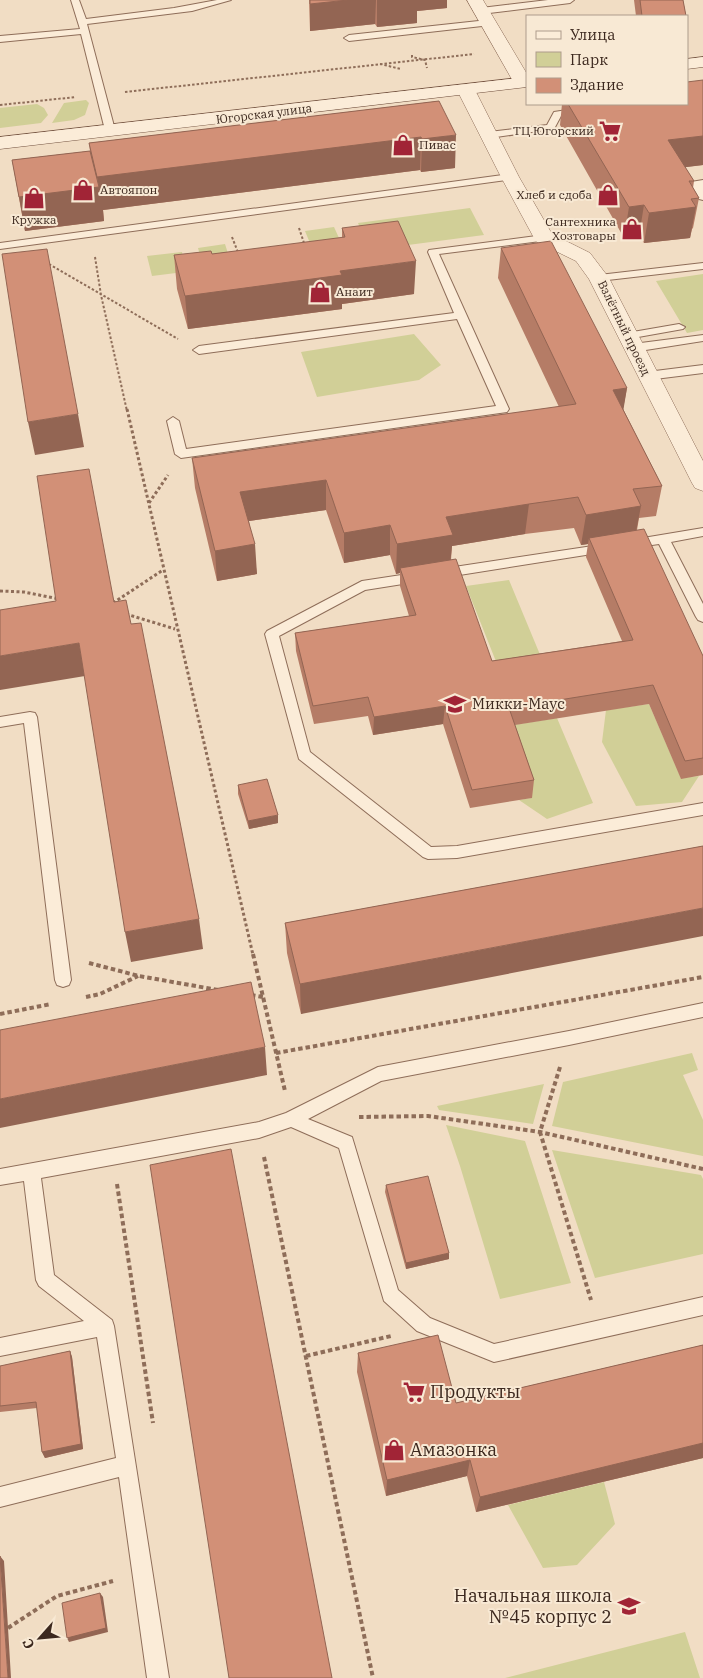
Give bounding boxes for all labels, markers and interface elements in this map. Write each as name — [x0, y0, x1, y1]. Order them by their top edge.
legend — [526, 15, 688, 105]
text: Улица — [570, 25, 615, 44]
text: Парк — [570, 50, 608, 69]
text: Здание — [570, 75, 624, 94]
street label: Югорская улица — [215, 100, 313, 127]
supermarket icon: ТЦ Югорский — [597, 118, 623, 144]
place label: ТЦ Югорский — [513, 123, 594, 138]
shop icon: Пивас — [390, 132, 416, 158]
place label: Пивас — [419, 137, 456, 152]
shop icon: Автояпон — [70, 177, 96, 203]
place label: Автояпон — [100, 182, 158, 197]
shop icon: Хлеб и сдоба — [595, 182, 621, 208]
shop icon: Кружка — [21, 185, 47, 211]
place label: Хлеб и сдоба — [517, 187, 592, 202]
place label: Кружка — [12, 212, 57, 227]
place label: Сантехника Хозтовары — [545, 214, 616, 243]
shop icon: Сантехника Хозтовары — [619, 216, 645, 242]
street label: Взлётный проезд — [595, 278, 654, 378]
shop icon: Анаит — [307, 279, 333, 305]
place label: Анаит — [336, 284, 373, 299]
school or university icon: Микки-Маус — [442, 691, 468, 717]
place label: Микки-Маус — [472, 694, 565, 713]
supermarket icon: Продукты — [401, 1379, 427, 1405]
place label: Продукты — [430, 1380, 520, 1403]
shop icon: Амазонка — [381, 1437, 407, 1463]
place label: Амазонка — [410, 1438, 497, 1461]
place label: Начальная школа №45 корпус 2 — [454, 1584, 612, 1628]
school or university icon: Начальная школа №45 корпус 2 — [616, 1593, 642, 1619]
north arrow — [15, 1613, 65, 1663]
text: С — [18, 1636, 39, 1652]

